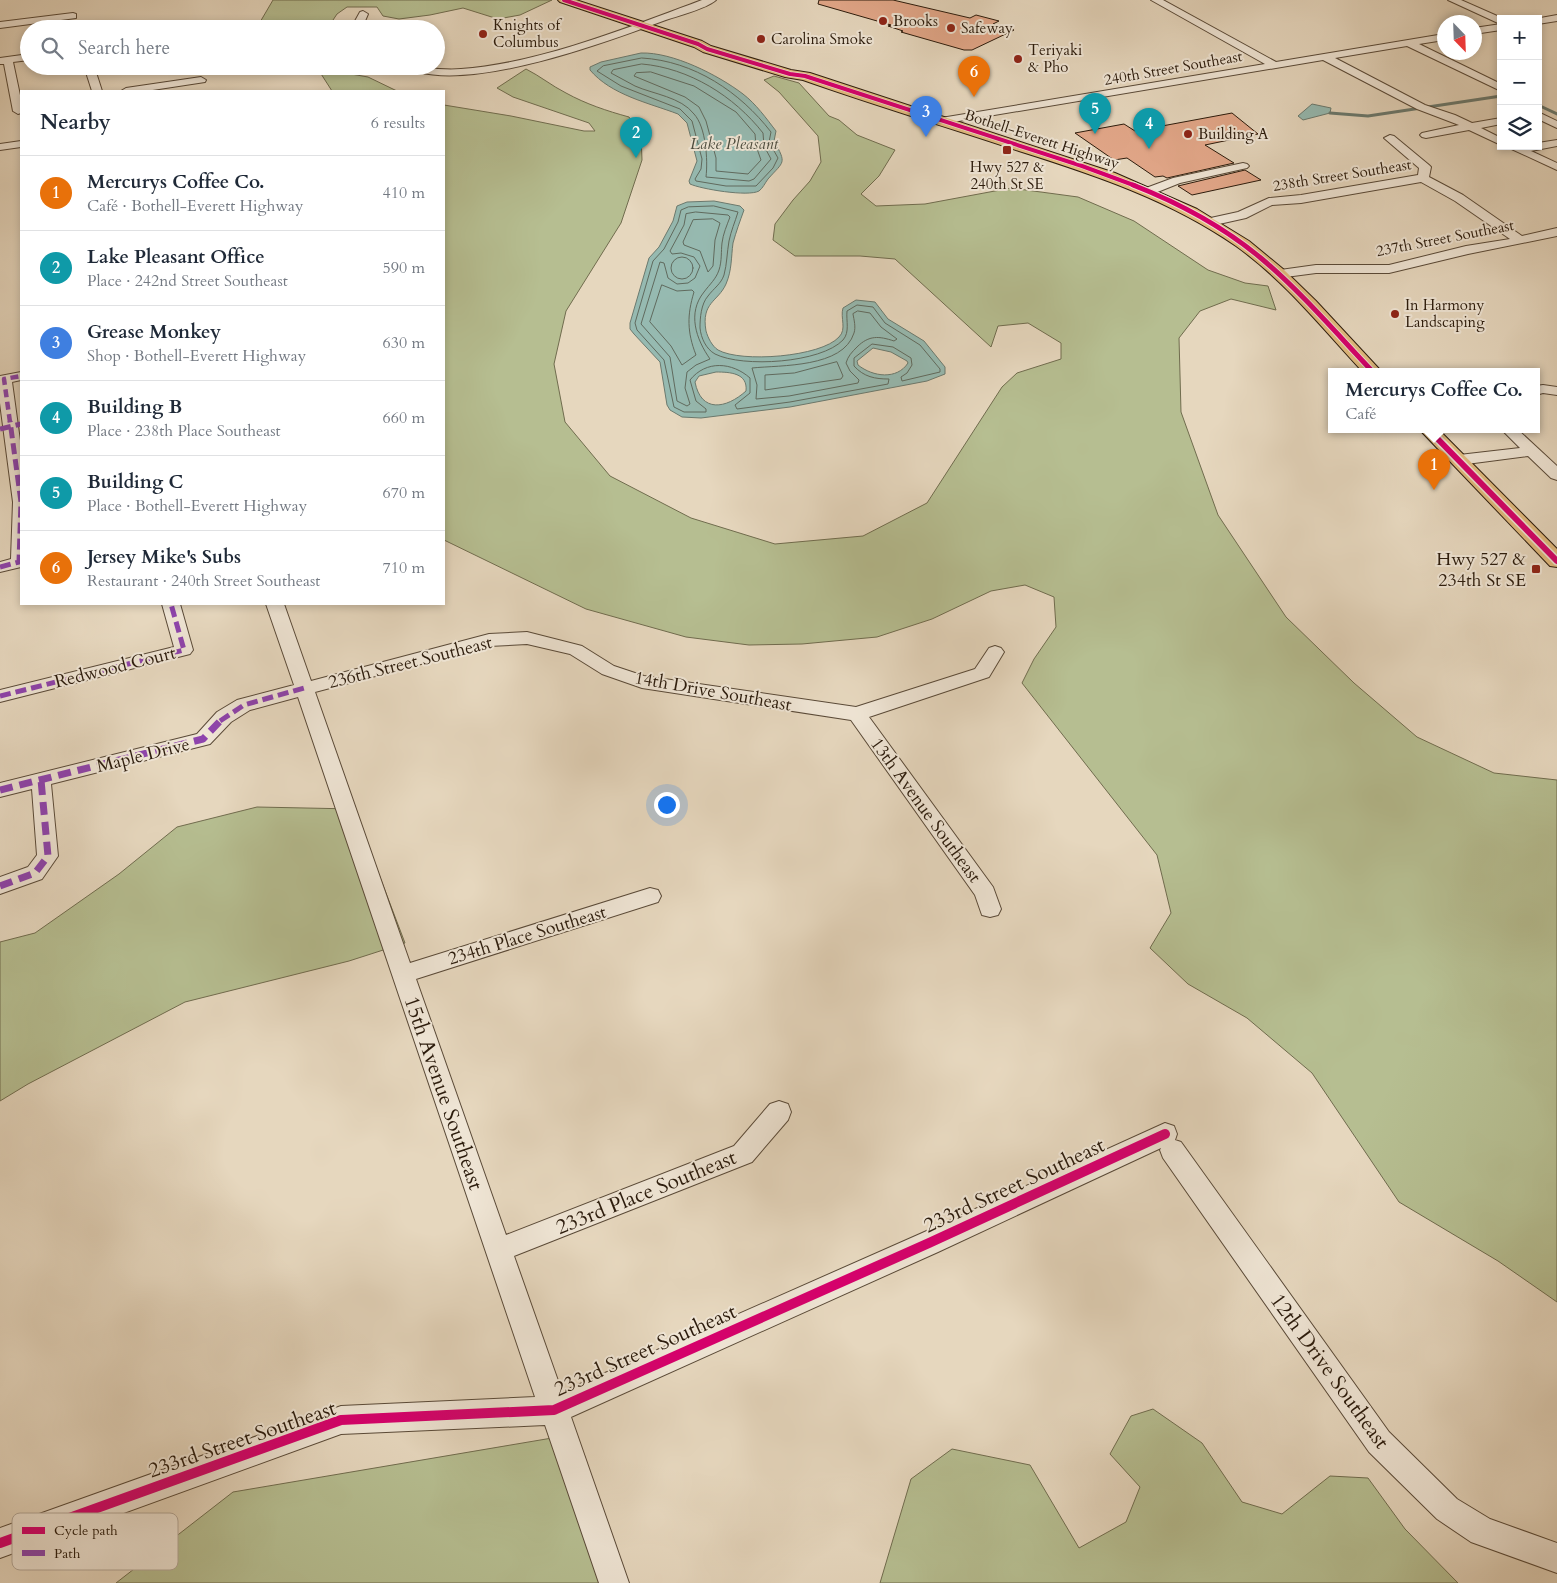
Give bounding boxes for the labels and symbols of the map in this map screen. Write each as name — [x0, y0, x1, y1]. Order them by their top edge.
place label: Brooks — [893, 11, 938, 31]
place label: Knights of Columbus — [493, 15, 562, 52]
marker: Brooks — [877, 15, 889, 27]
north arrow — [1437, 15, 1482, 60]
place label: Safeway — [961, 18, 1013, 38]
marker: Safeway — [945, 22, 957, 34]
marker: Knights of Columbus — [477, 28, 489, 40]
place label: Carolina Smoke — [771, 29, 873, 49]
marker: Carolina Smoke — [755, 33, 767, 45]
place label: Teriyaki & Pho — [1028, 40, 1082, 77]
street label: 240th Street Southeast — [1102, 46, 1244, 90]
marker: Teriyaki & Pho — [1012, 53, 1024, 65]
pin: 6 — [958, 56, 990, 97]
pin: 5 — [1079, 93, 1111, 134]
pin: 3 — [910, 96, 942, 137]
street label: Bothell-Everett Highway — [962, 105, 1122, 174]
pin: 4 — [1133, 108, 1165, 149]
pin: 2 — [620, 117, 652, 158]
place label: Building A — [1198, 124, 1269, 144]
marker: Building A — [1182, 128, 1194, 140]
water label: Lake Pleasant — [690, 133, 778, 155]
marker: Hwy 527 & 240th St SE — [1001, 144, 1013, 156]
street label: 238th Street Southeast — [1271, 154, 1413, 196]
place label: Hwy 527 & 240th St SE — [970, 157, 1044, 194]
street label: 237th Street Southeast — [1374, 215, 1516, 261]
place label: In Harmony Landscaping — [1405, 295, 1485, 332]
marker: In Harmony Landscaping — [1389, 308, 1401, 320]
pin: 1 — [1418, 449, 1450, 490]
place label: Hwy 527 & 234th St SE — [1436, 547, 1527, 593]
marker: Hwy 527 & 234th St SE — [1530, 563, 1542, 575]
street label: 236th Street Southeast — [326, 630, 495, 695]
street label: Redwood Court — [52, 640, 179, 695]
street label: 14th Drive Southeast — [632, 665, 794, 718]
street label: Maple Drive — [94, 732, 192, 779]
street label: 13th Avenue Southeast — [864, 733, 987, 888]
your location — [654, 792, 680, 818]
street label: 234th Place Southeast — [445, 899, 610, 971]
street label: 15th Avenue Southeast — [397, 993, 490, 1194]
street label: 233rd Street Southeast — [919, 1131, 1110, 1240]
street label: 233rd Place Southeast — [552, 1143, 741, 1242]
street label: 12th Drive Southeast — [1263, 1288, 1396, 1455]
street label: 233rd Street Southeast — [549, 1297, 741, 1404]
street label: 233rd Street Southeast — [144, 1394, 340, 1485]
legend — [12, 1513, 178, 1570]
text: Cycle path — [54, 1521, 118, 1540]
text: Path — [54, 1544, 81, 1563]

